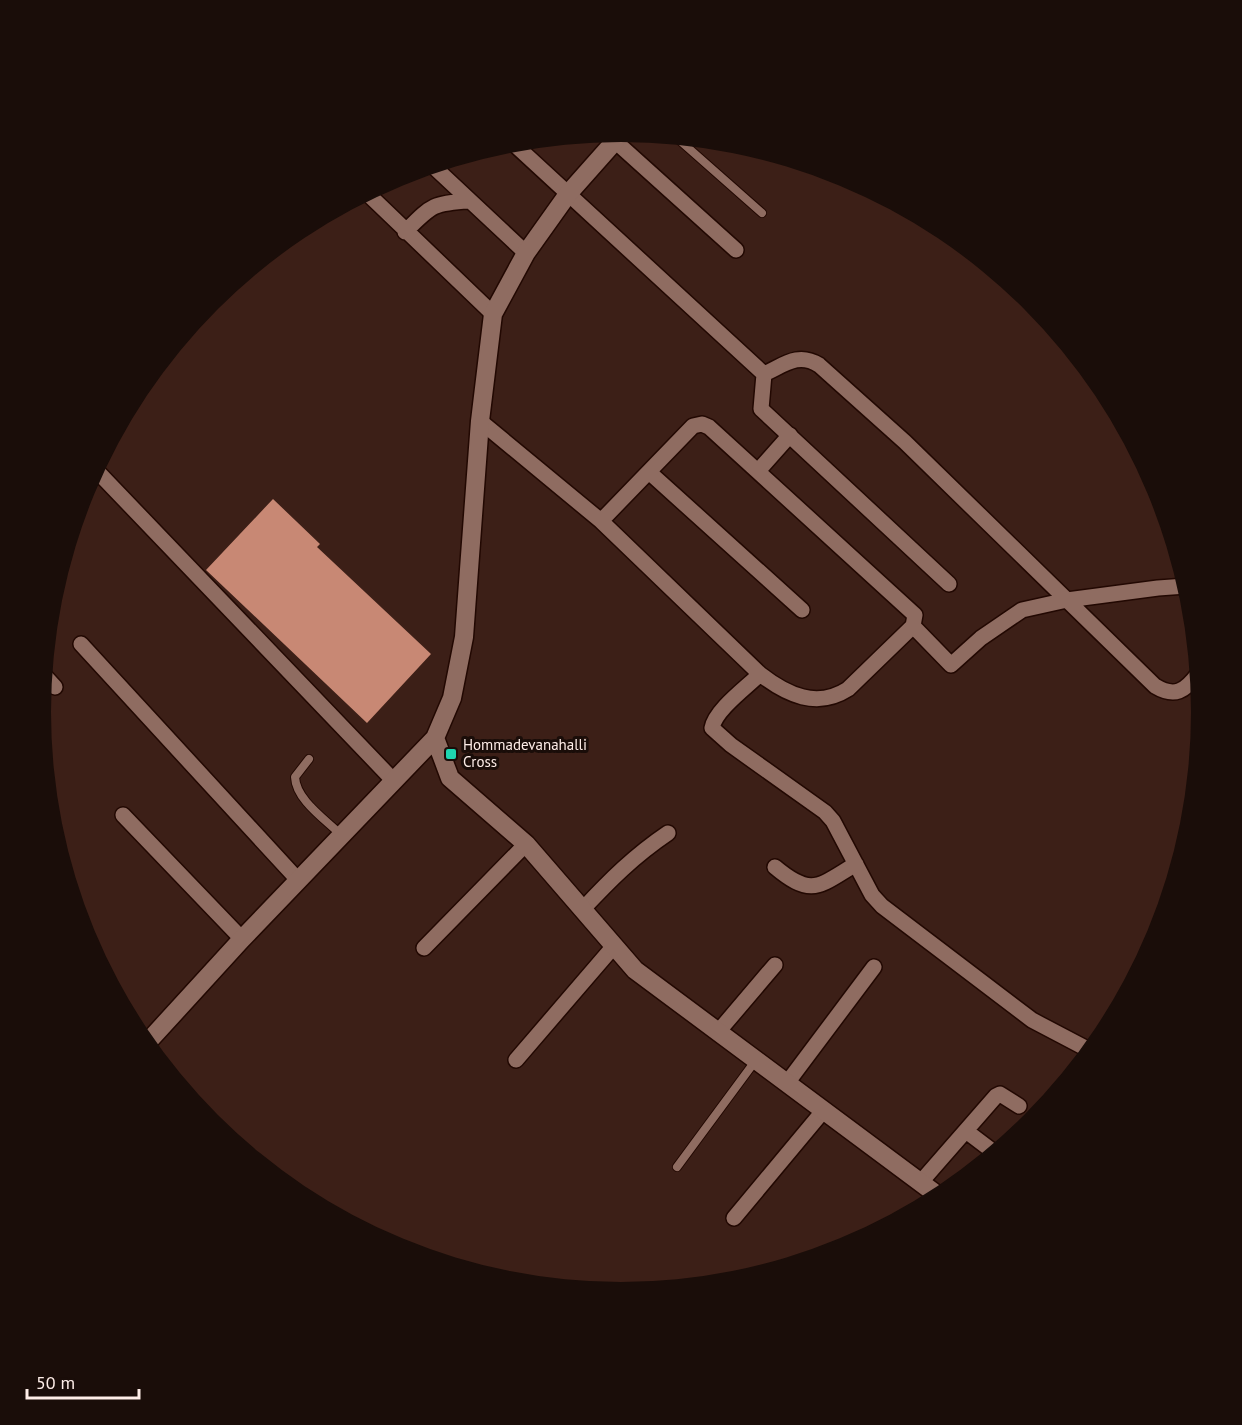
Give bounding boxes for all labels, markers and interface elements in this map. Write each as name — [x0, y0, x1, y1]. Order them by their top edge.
place label: Hommadevanahalli Cross — [463, 735, 587, 771]
marker: Hommadevanahalli Cross — [444, 747, 458, 761]
scale bar — [27, 1362, 140, 1400]
text: 50 m — [36, 1371, 75, 1394]

